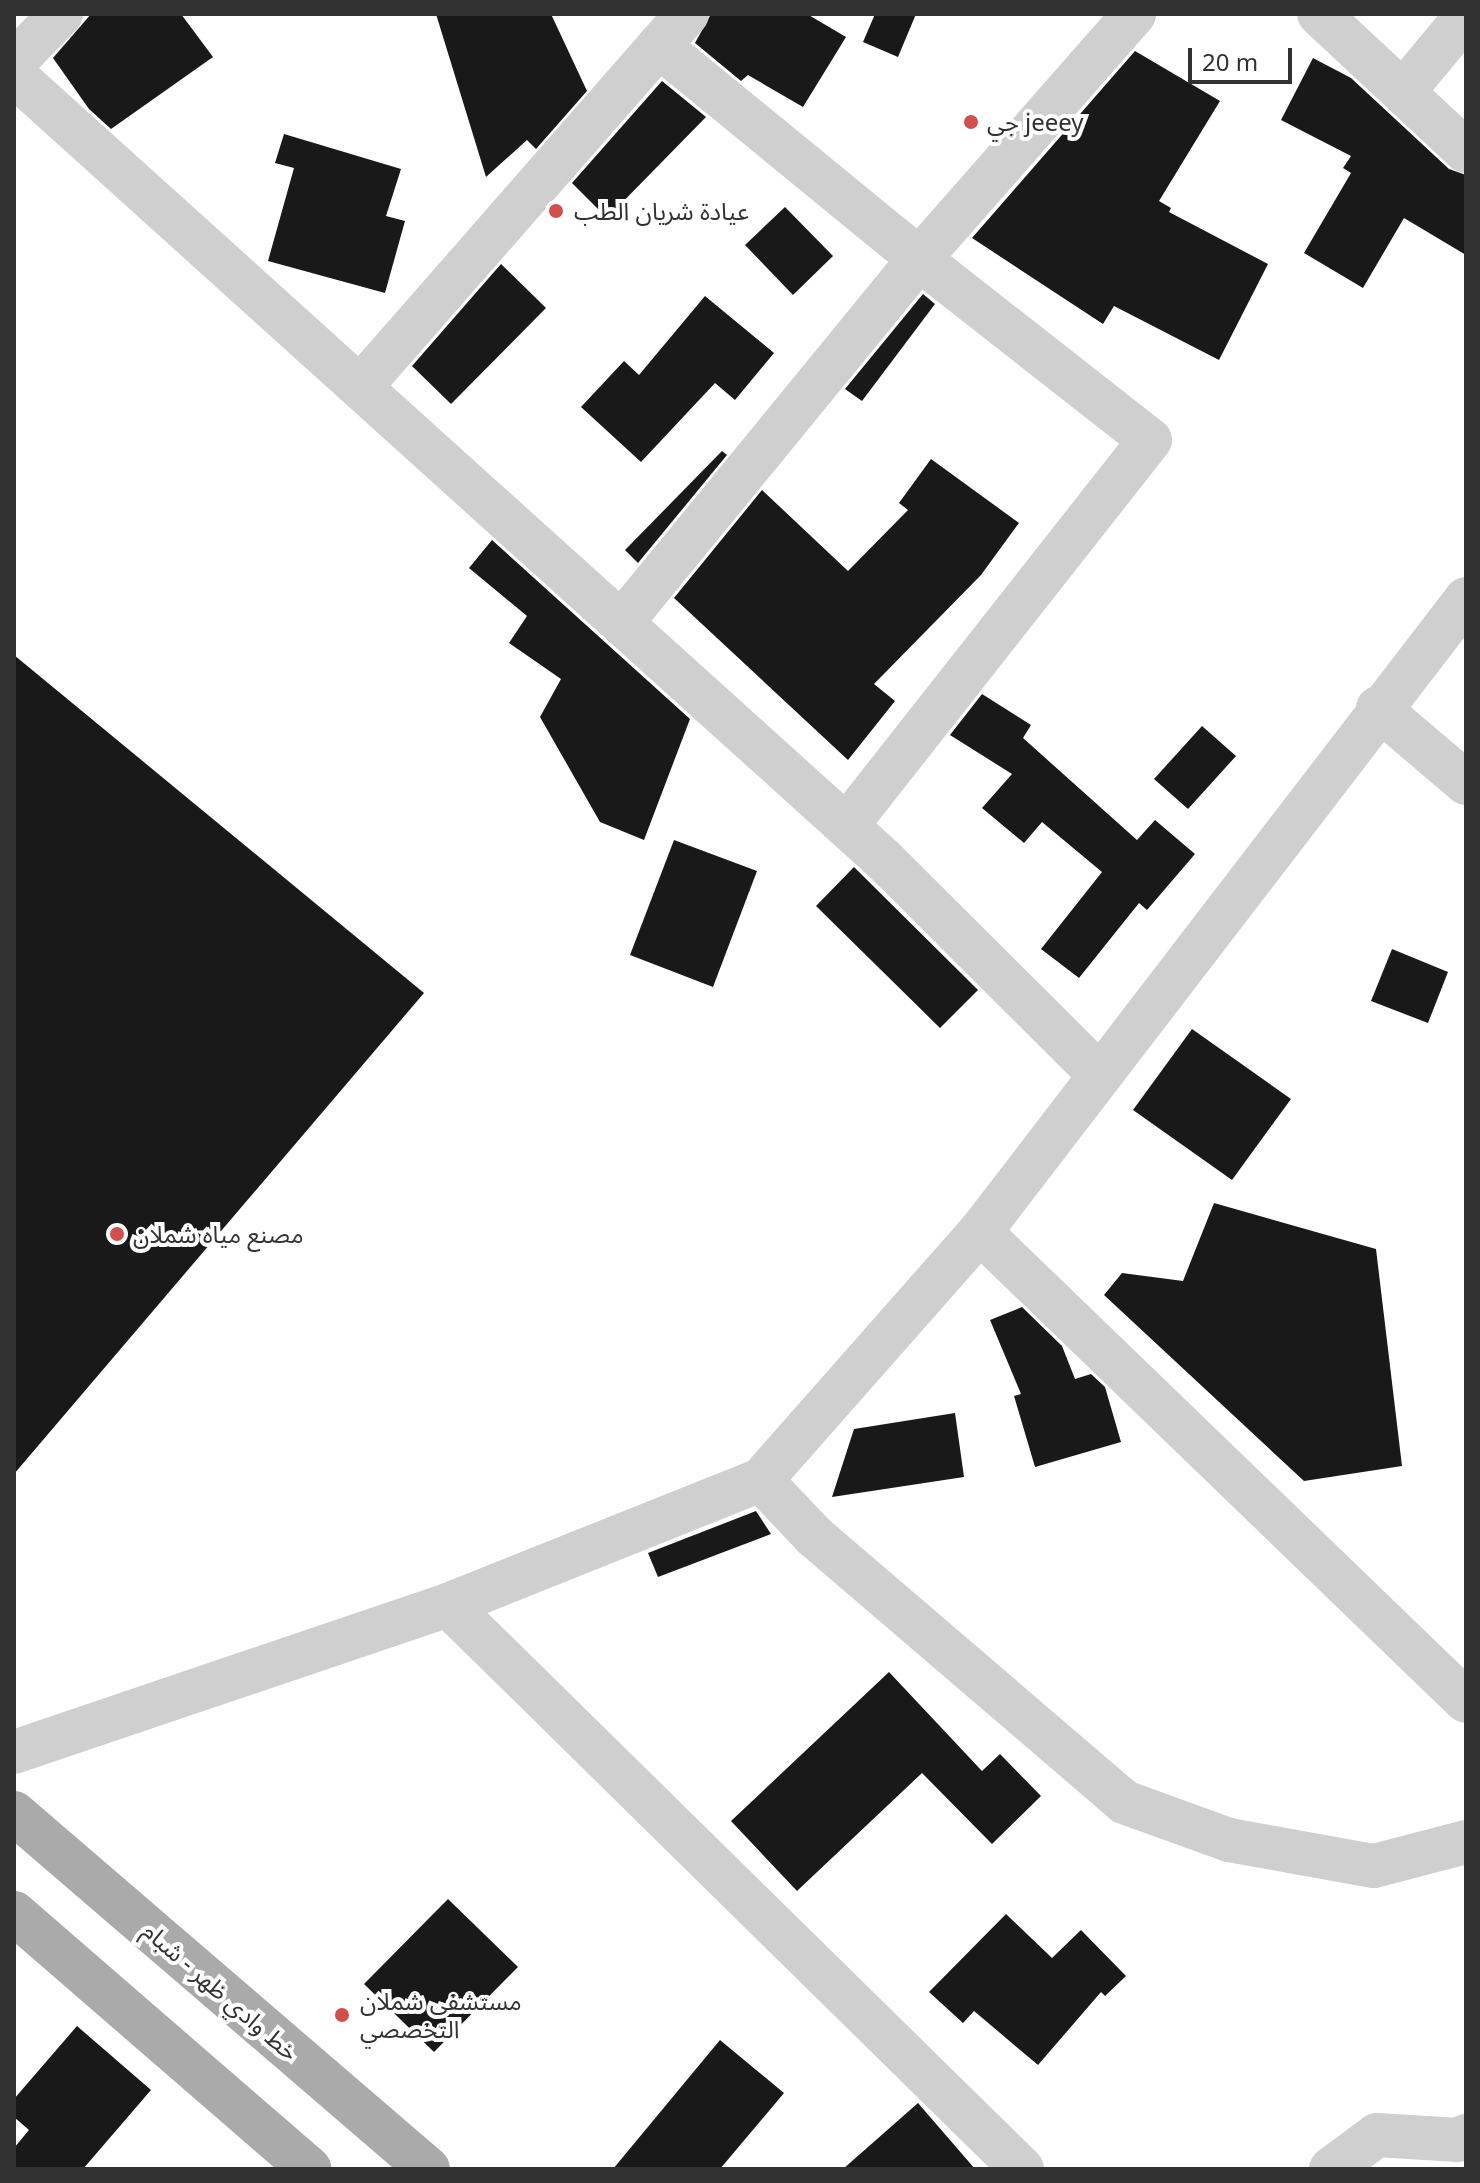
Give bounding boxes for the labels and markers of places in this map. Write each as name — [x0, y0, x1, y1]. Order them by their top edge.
place label: جي jeeey — [987, 108, 1084, 136]
marker: جي jeeey — [962, 113, 980, 131]
place label: عيادة شريان الطب — [574, 197, 749, 225]
marker: عيادة شريان الطب — [545, 200, 567, 222]
place label: مصنع مياه شملان — [133, 1220, 304, 1248]
marker: مصنع مياه شملان — [108, 1225, 126, 1243]
place label: مستشفى شملان التخصصي — [360, 1987, 522, 2043]
marker: مستشفى شملان التخصصي — [331, 2004, 353, 2026]

